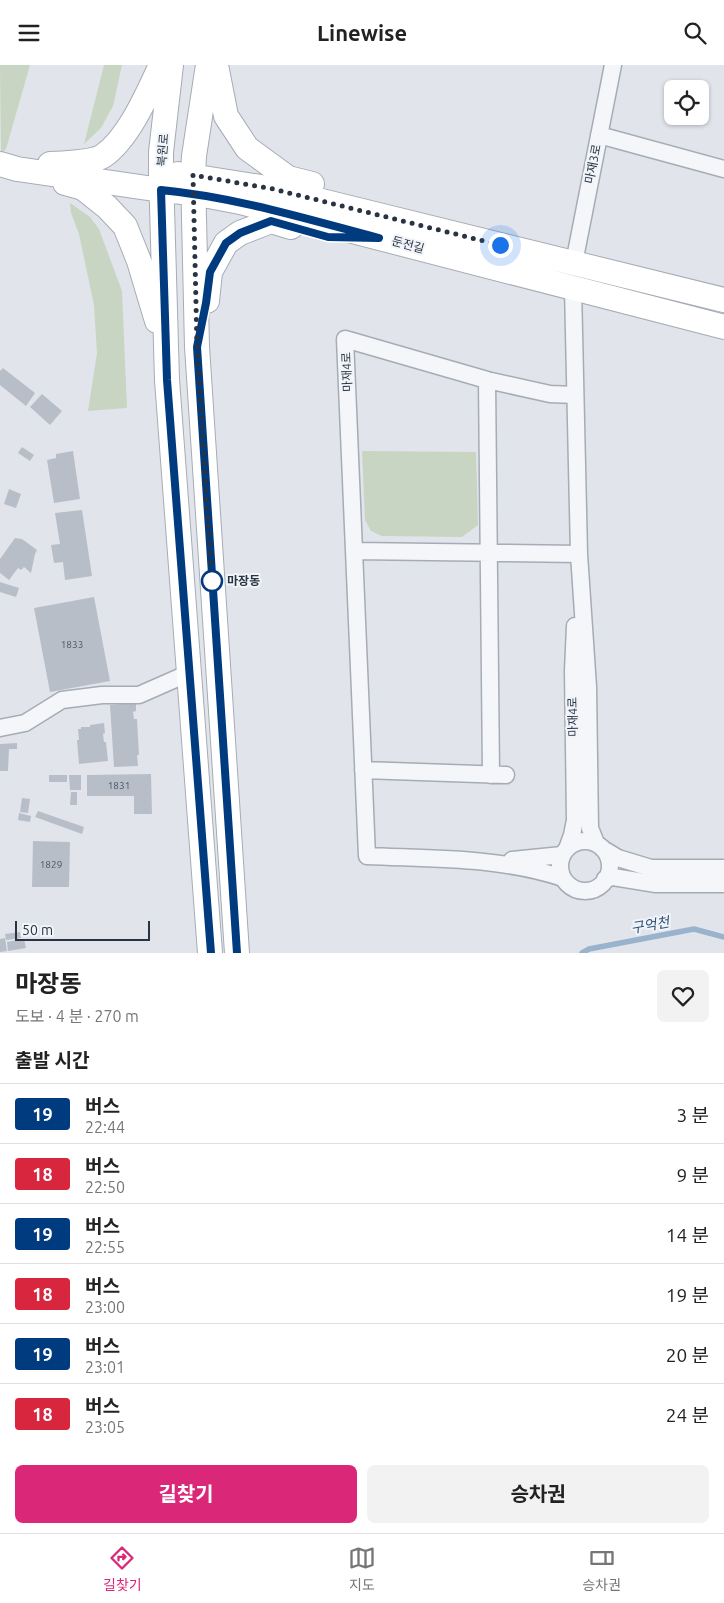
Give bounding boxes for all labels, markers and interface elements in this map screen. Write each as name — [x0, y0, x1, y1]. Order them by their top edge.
icon: menu — [15, 19, 43, 47]
icon: search — [681, 19, 709, 47]
text: Linewise — [317, 20, 407, 45]
map controls — [664, 80, 709, 125]
button: locate — [664, 80, 709, 125]
street label: 북원로 — [155, 133, 170, 167]
street label: 마재3로 — [582, 143, 603, 185]
your location — [488, 233, 513, 258]
street label: 둔전길 — [390, 234, 426, 255]
street label: 마재4로 — [339, 352, 354, 392]
marker: 마장동 — [201, 570, 223, 592]
place label: 마장동 — [227, 574, 260, 587]
house number: 1833 — [61, 639, 83, 650]
street label: 마재4로 — [566, 697, 579, 737]
house number: 1831 — [108, 780, 130, 791]
house number: 1829 — [40, 859, 62, 870]
water label: 구억천 — [630, 914, 672, 936]
scale bar — [15, 918, 150, 941]
text: 50 m — [22, 922, 53, 938]
text: 마장동 — [15, 970, 81, 997]
button: heart — [657, 970, 709, 1022]
text: 도보 · 4 분 · 270 m — [15, 1007, 139, 1025]
text: 출발 시간 — [15, 1049, 89, 1071]
text: 버스 — [85, 1095, 120, 1117]
text: 19 — [32, 1104, 53, 1124]
text: 3 분 — [676, 1104, 709, 1126]
text: 22:44 — [85, 1118, 125, 1136]
text: 버스 — [85, 1155, 120, 1177]
text: 18 — [32, 1164, 53, 1184]
text: 9 분 — [676, 1164, 709, 1186]
text: 22:50 — [85, 1178, 125, 1196]
text: 버스 — [85, 1215, 120, 1237]
text: 19 — [32, 1224, 53, 1244]
text: 14 분 — [666, 1224, 709, 1246]
text: 22:55 — [85, 1238, 125, 1256]
text: 버스 — [85, 1275, 120, 1297]
text: 18 — [32, 1284, 53, 1304]
text: 19 분 — [666, 1284, 709, 1306]
text: 23:00 — [85, 1298, 125, 1316]
text: 버스 — [85, 1335, 120, 1357]
text: 19 — [32, 1344, 53, 1364]
text: 20 분 — [666, 1344, 709, 1366]
text: 23:01 — [85, 1358, 125, 1376]
text: 버스 — [85, 1395, 120, 1417]
text: 18 — [32, 1404, 53, 1424]
text: 24 분 — [666, 1404, 709, 1426]
text: 23:05 — [85, 1418, 125, 1436]
button: 길찾기 — [15, 1465, 357, 1523]
button: 승차권 — [367, 1465, 709, 1523]
tab: 길찾기 — [103, 1544, 142, 1594]
tab: 지도 — [348, 1544, 376, 1594]
tab: 승차권 — [582, 1544, 621, 1594]

